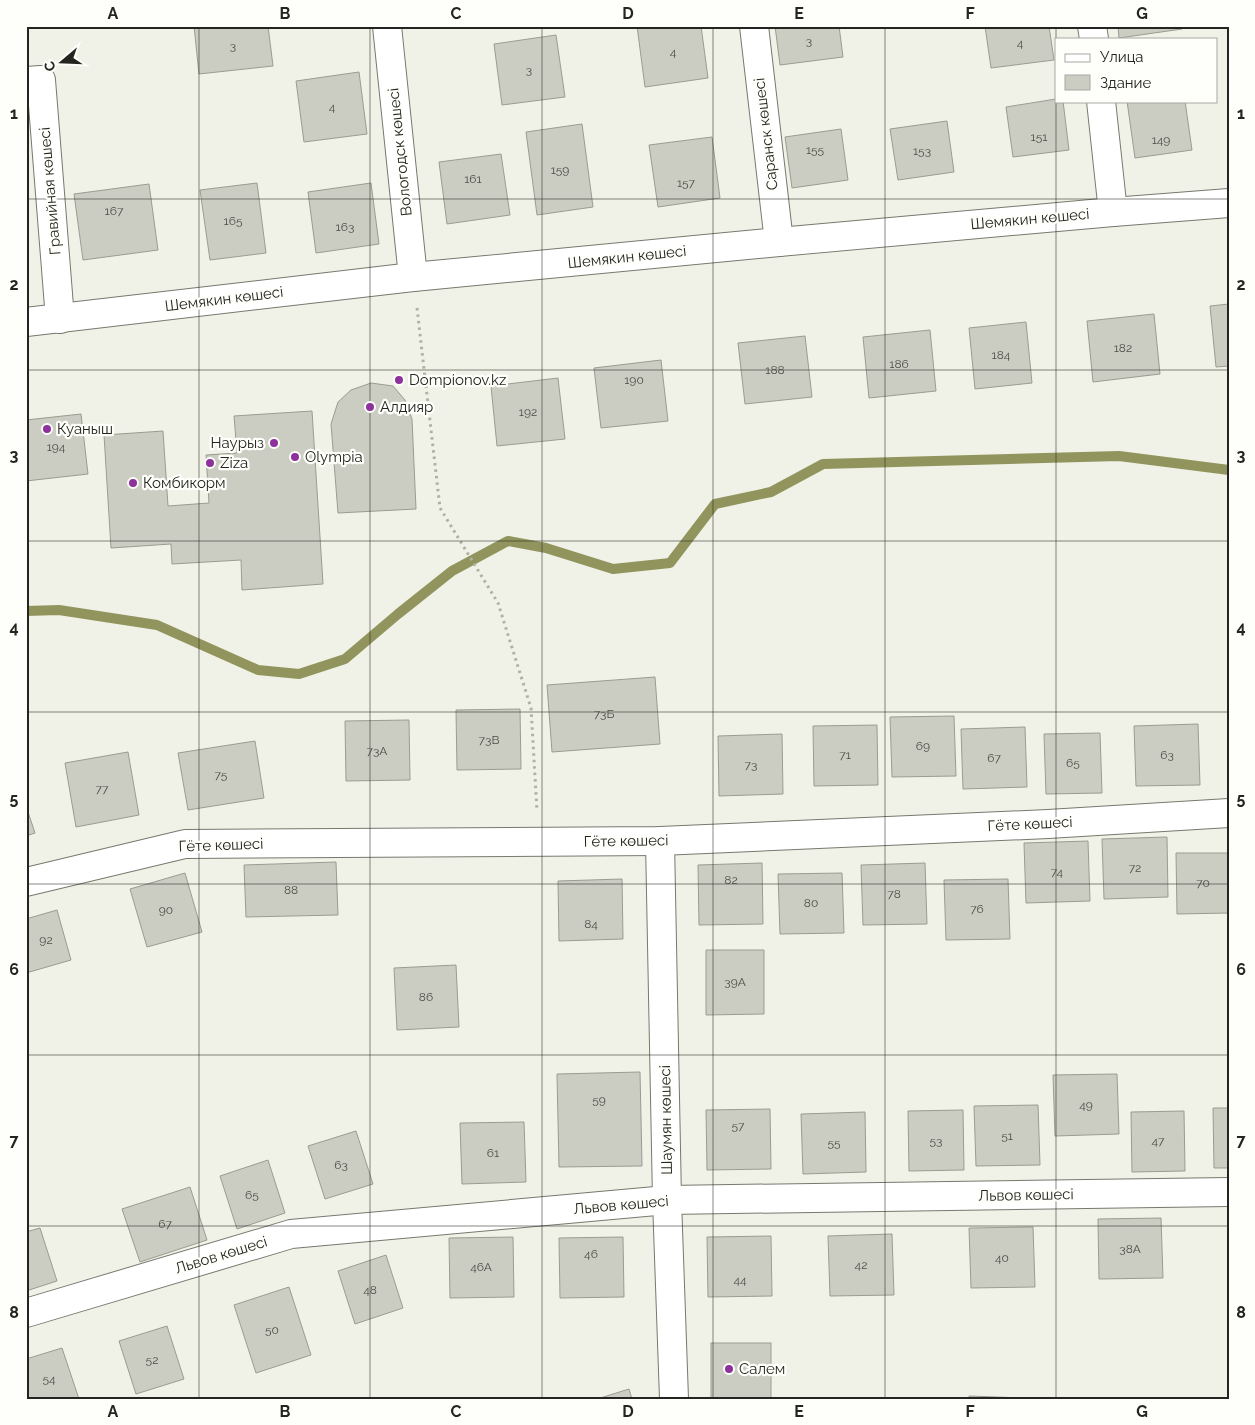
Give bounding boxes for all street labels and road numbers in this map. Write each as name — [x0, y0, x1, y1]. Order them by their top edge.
street label: Саранск көшесі — [750, 77, 782, 191]
street label: Вологодск көшесі — [384, 87, 416, 217]
street label: Гравийная көшесі — [35, 126, 65, 256]
street label: Шемякин көшесі — [970, 205, 1090, 233]
street label: Шемякин көшесі — [567, 242, 687, 272]
street label: Шемякин көшесі — [164, 283, 284, 315]
street label: Гёте көшесі — [987, 813, 1073, 835]
street label: Гёте көшесі — [583, 831, 669, 851]
street label: Гёте көшесі — [178, 835, 264, 855]
street label: Шаумян көшесі — [656, 1065, 676, 1175]
street label: Львов көшесі — [978, 1185, 1074, 1205]
street label: Львов көшесі — [573, 1192, 669, 1218]
street label: Львов көшесі — [173, 1232, 269, 1278]

